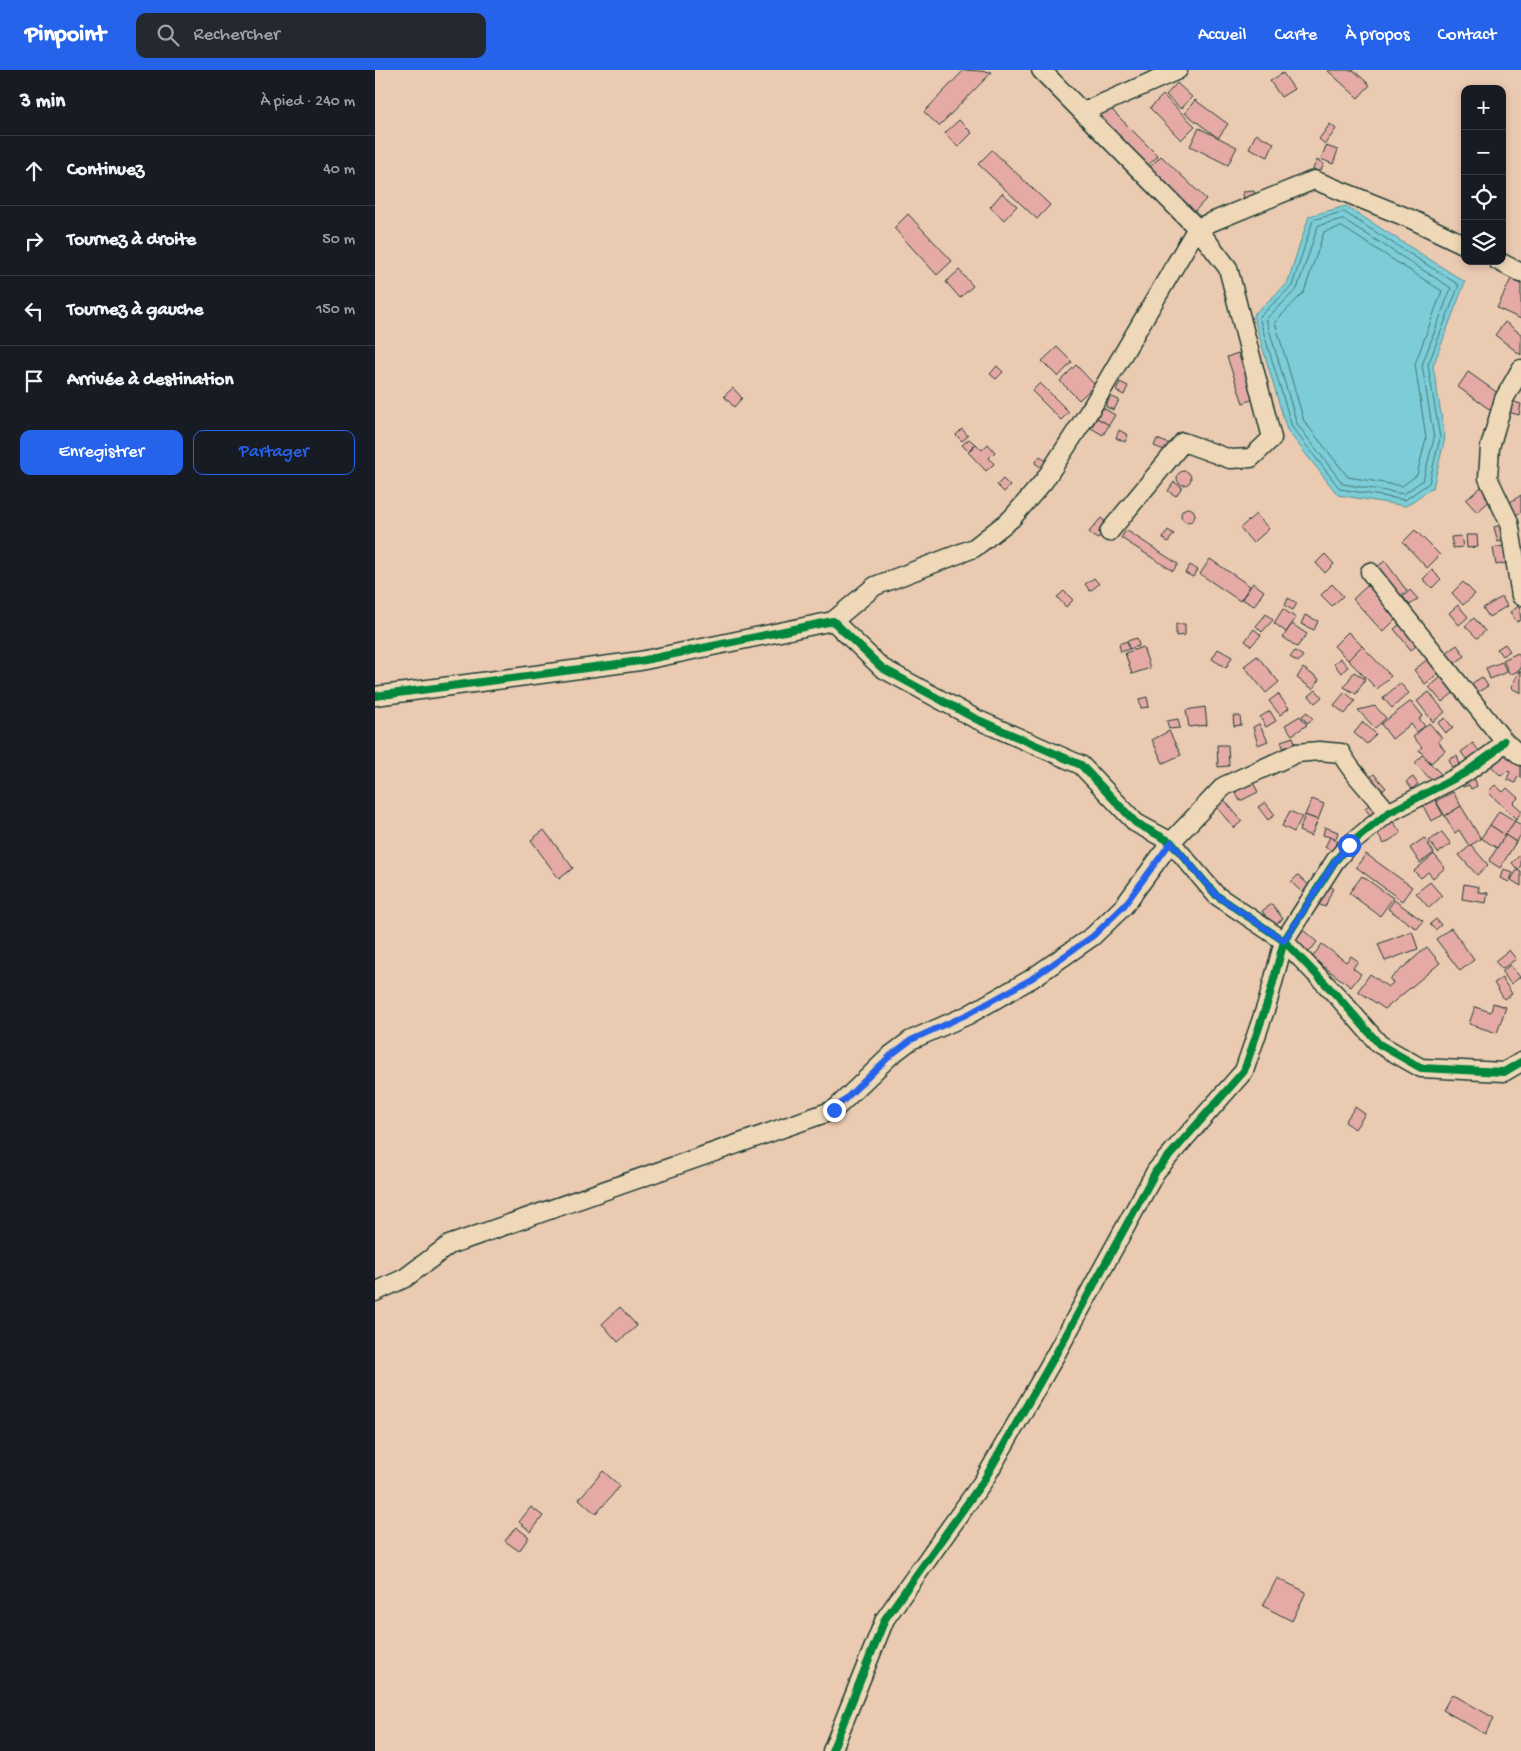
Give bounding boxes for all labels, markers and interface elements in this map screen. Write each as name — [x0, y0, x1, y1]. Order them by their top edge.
search box — [136, 13, 486, 58]
text: Pinpoint — [25, 21, 106, 50]
icon: search — [154, 21, 182, 49]
text: Rechercher — [194, 24, 280, 47]
text: Accueil — [1198, 25, 1246, 46]
text: Carte — [1274, 25, 1317, 46]
text: À propos — [1345, 25, 1410, 46]
text: Contact — [1438, 25, 1496, 46]
map controls — [1461, 85, 1506, 265]
button: + — [1461, 85, 1506, 130]
text: 3 min — [20, 90, 65, 115]
text: À pied · 240 m — [261, 93, 355, 112]
button: − — [1461, 130, 1506, 175]
icon: ahead — [20, 157, 48, 185]
text: Continuez — [67, 159, 144, 182]
text: 40 m — [323, 161, 355, 180]
button: locate — [1461, 175, 1506, 220]
button: layers — [1461, 220, 1506, 265]
icon: right — [20, 227, 48, 255]
text: Tournez à droite — [67, 229, 196, 252]
text: 50 m — [322, 231, 355, 250]
icon: left — [20, 297, 48, 325]
text: Tournez à gauche — [67, 299, 203, 322]
text: 150 m — [316, 301, 355, 320]
icon: arrive — [20, 367, 48, 395]
text: Arrivée à destination — [67, 369, 233, 392]
button: Enregistrer — [20, 430, 183, 475]
button: Partager — [193, 430, 355, 475]
route start — [1338, 834, 1361, 857]
route end — [823, 1099, 846, 1122]

